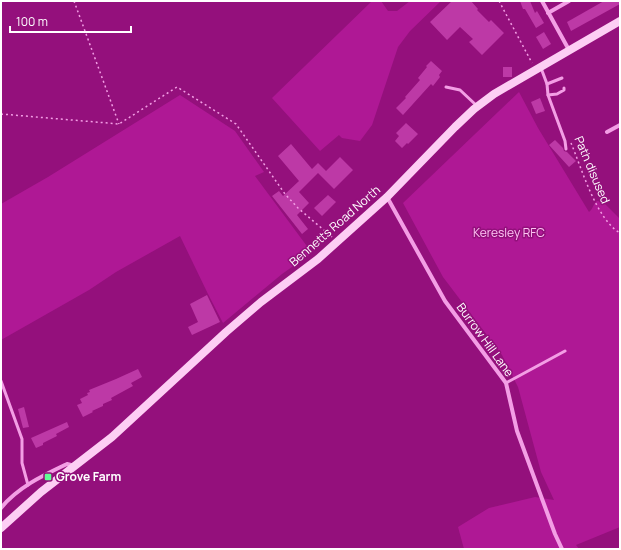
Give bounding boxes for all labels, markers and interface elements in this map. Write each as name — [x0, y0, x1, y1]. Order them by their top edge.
scale bar — [10, 8, 131, 34]
text: 100 m — [16, 13, 48, 30]
street label: Path disused — [571, 133, 614, 206]
street label: Bennetts Road North — [286, 181, 384, 270]
park label: Keresley RFC — [473, 224, 545, 241]
street label: Burrow Hill Lane — [453, 299, 518, 380]
place label: Grove Farm — [56, 468, 121, 485]
marker: Grove Farm — [43, 472, 53, 482]

